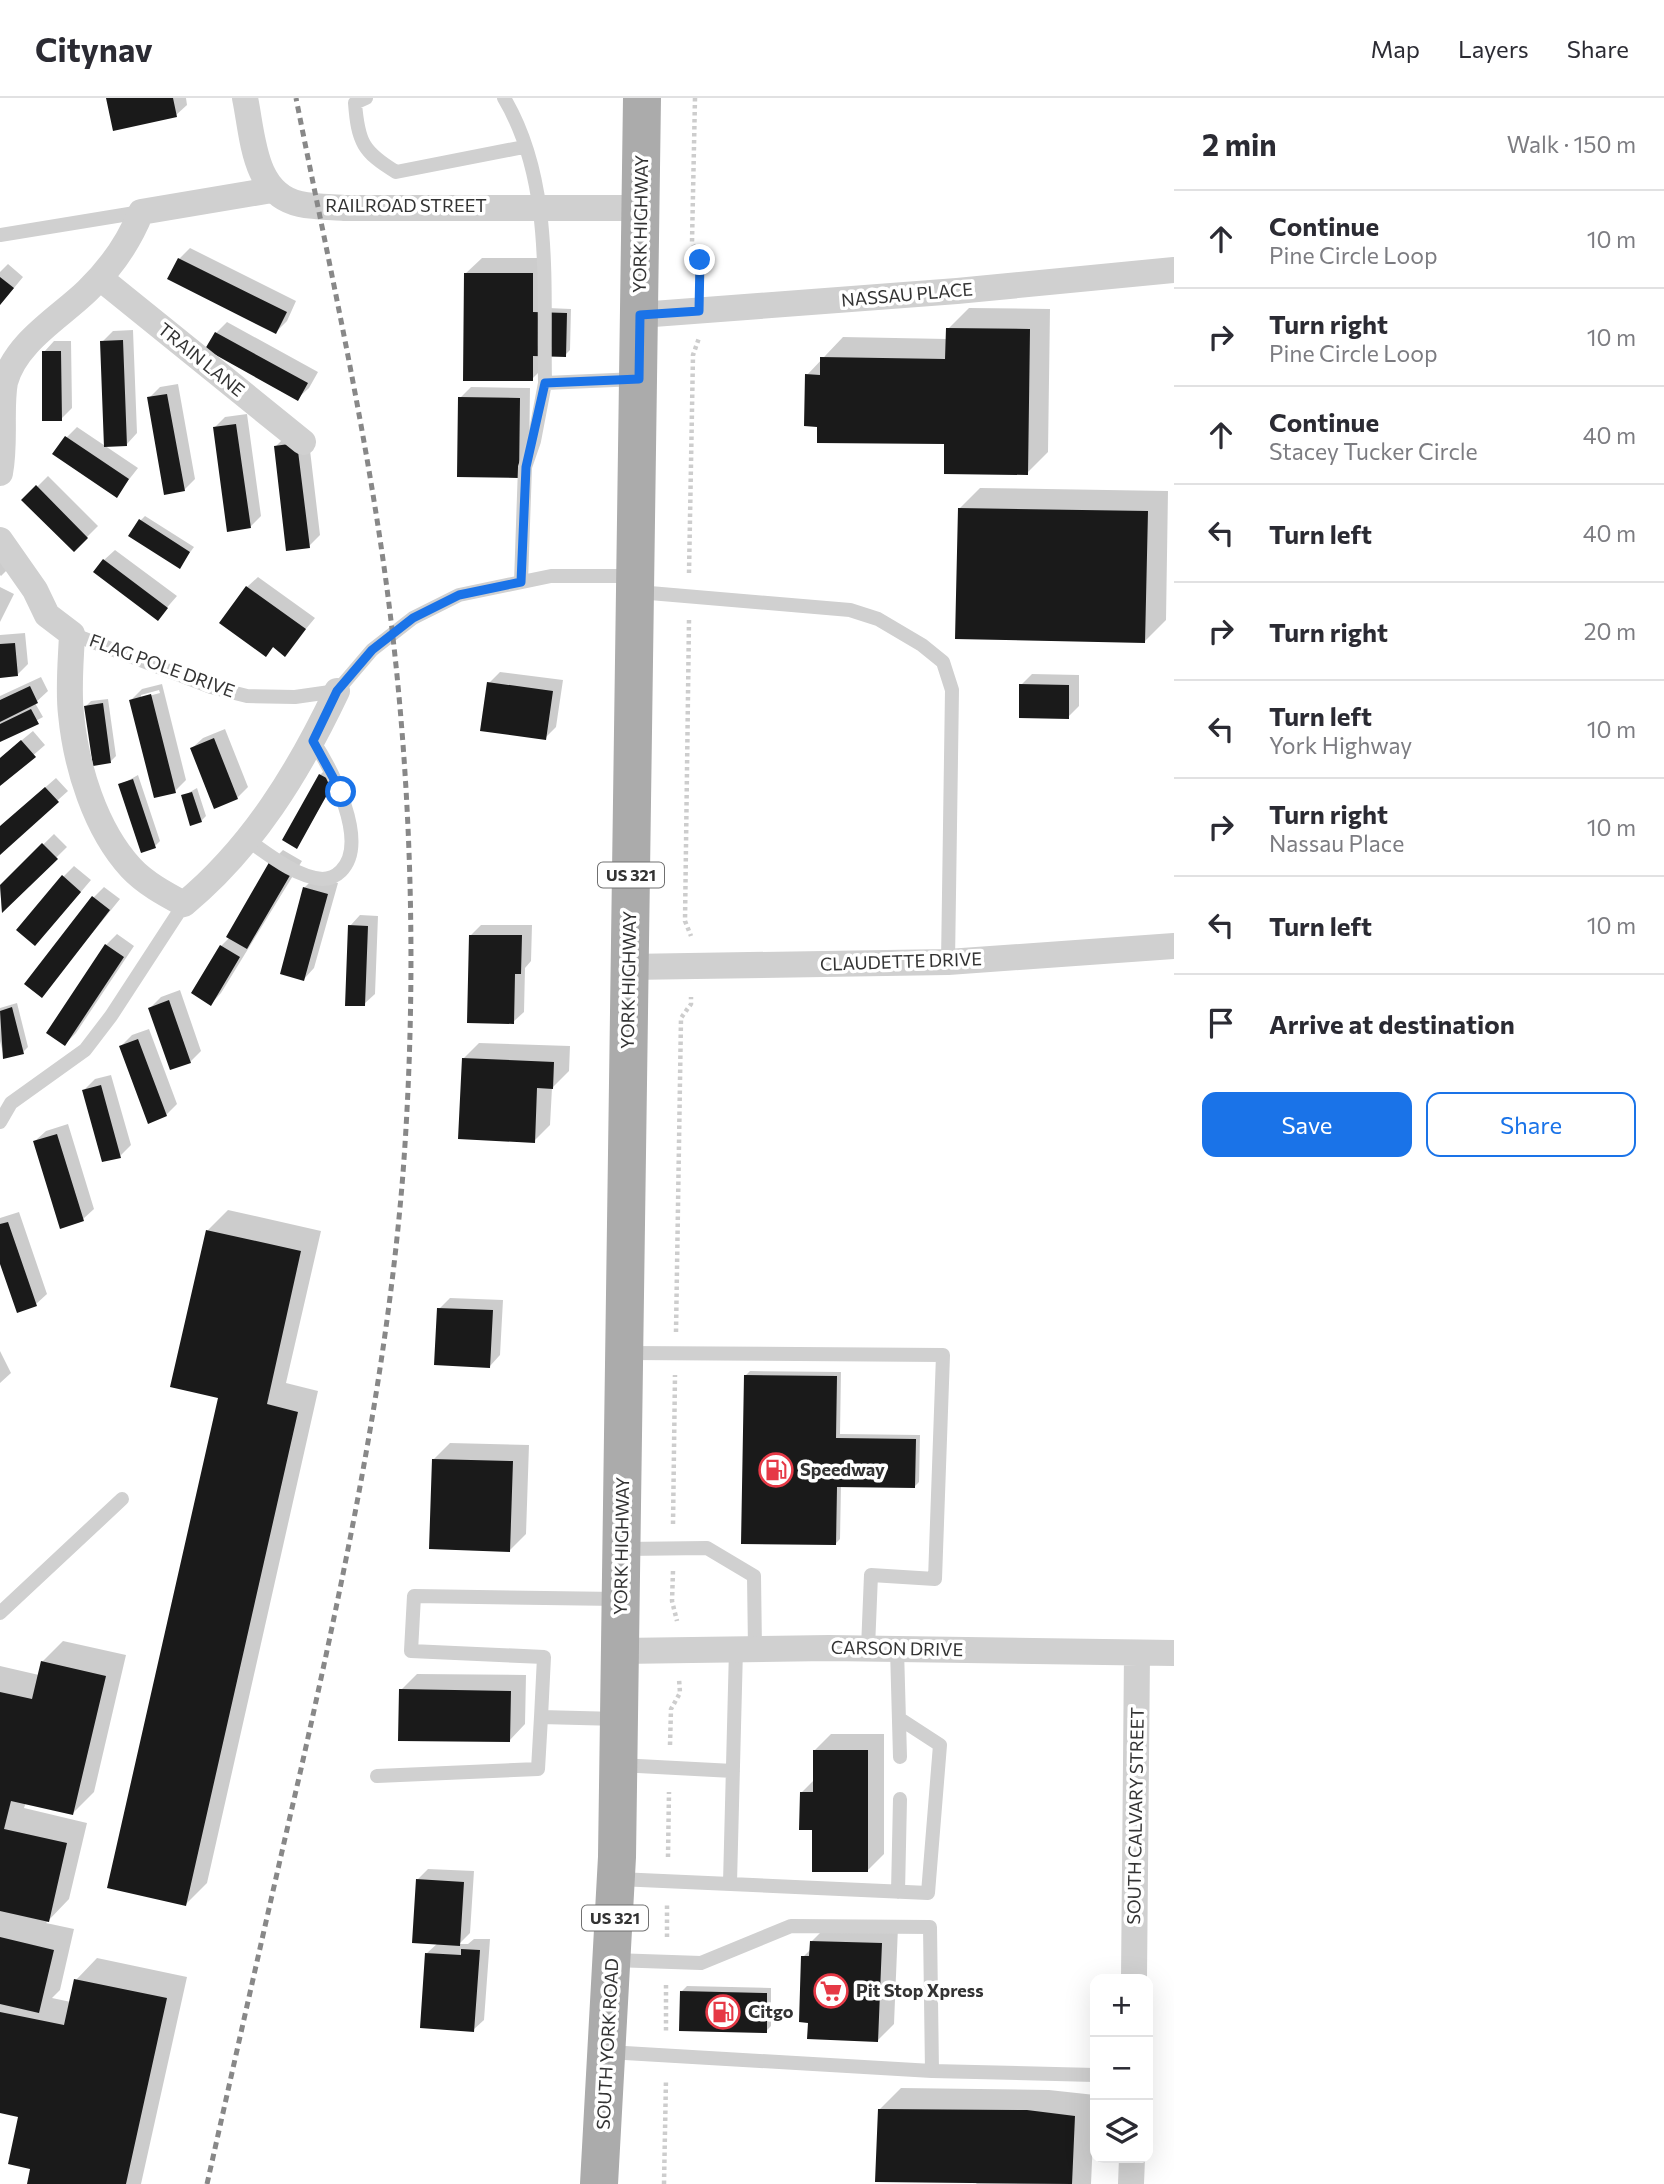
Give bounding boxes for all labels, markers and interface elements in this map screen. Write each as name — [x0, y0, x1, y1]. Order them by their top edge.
text: Citynav — [35, 28, 153, 69]
text: Map — [1371, 34, 1420, 63]
text: Layers — [1458, 34, 1529, 63]
text: Share — [1567, 34, 1629, 63]
text: 2 min — [1202, 125, 1277, 162]
text: Walk · 150 m — [1507, 130, 1636, 158]
street label: YORK HIGHWAY — [628, 154, 652, 293]
street label: RAILROAD STREET — [325, 194, 487, 216]
text: Continue — [1269, 210, 1379, 241]
icon: ahead — [1202, 220, 1240, 258]
text: 10 m — [1587, 225, 1636, 253]
text: Pine Circle Loop — [1269, 241, 1438, 269]
route end — [684, 244, 715, 275]
street label: NASSAU PLACE — [840, 277, 974, 311]
text: Turn right — [1269, 308, 1388, 339]
street label: TRAIN LANE — [154, 318, 249, 401]
icon: right — [1202, 318, 1240, 356]
text: 10 m — [1587, 323, 1636, 351]
text: Pine Circle Loop — [1269, 339, 1438, 367]
text: Continue — [1269, 406, 1379, 437]
icon: ahead — [1202, 416, 1240, 454]
text: 40 m — [1583, 421, 1636, 449]
text: Stacey Tucker Circle — [1269, 437, 1478, 465]
icon: left — [1202, 514, 1240, 552]
text: Turn left — [1269, 518, 1372, 549]
text: 40 m — [1583, 519, 1636, 547]
icon: right — [1202, 612, 1240, 650]
text: Turn right — [1269, 616, 1388, 647]
text: 20 m — [1584, 617, 1636, 645]
street label: FLAG POLE DRIVE — [87, 629, 238, 702]
text: Turn left — [1269, 700, 1372, 731]
icon: left — [1202, 710, 1240, 748]
text: 10 m — [1587, 715, 1636, 743]
text: York Highway — [1269, 731, 1412, 759]
route start — [325, 776, 356, 807]
text: Turn right — [1269, 798, 1388, 829]
icon: right — [1202, 808, 1240, 846]
text: 10 m — [1587, 813, 1636, 841]
text: Nassau Place — [1269, 829, 1404, 857]
road number: US 321 — [598, 862, 664, 888]
icon: left — [1202, 906, 1240, 944]
street label: YORK HIGHWAY — [616, 910, 640, 1049]
text: Turn left — [1269, 910, 1372, 941]
text: 10 m — [1587, 911, 1636, 939]
street label: CLAUDETTE DRIVE — [820, 947, 982, 975]
icon: arrive — [1202, 1004, 1240, 1042]
text: Arrive at destination — [1269, 1008, 1515, 1039]
button: Save — [1202, 1092, 1412, 1157]
button: Share — [1426, 1092, 1636, 1157]
fuel station icon: Speedway — [757, 1451, 795, 1489]
place label: Speedway — [800, 1458, 885, 1480]
street label: YORK HIGHWAY — [609, 1476, 633, 1615]
street label: CARSON DRIVE — [831, 1636, 963, 1660]
street label: SOUTH CALVARY STREET — [1122, 1707, 1148, 1925]
road number: US 321 — [582, 1906, 648, 1930]
street label: SOUTH YORK ROAD — [592, 1958, 622, 2130]
supermarket icon: Pit Stop Xpress — [812, 1972, 850, 2010]
map controls — [1090, 1974, 1153, 2163]
button: + — [1090, 1974, 1153, 2037]
place label: Pit Stop Xpress — [856, 1979, 984, 2001]
fuel station icon: Citgo — [704, 1993, 742, 2031]
place label: Citgo — [748, 2000, 794, 2022]
button: − — [1090, 2037, 1153, 2100]
button: layers — [1090, 2100, 1153, 2163]

